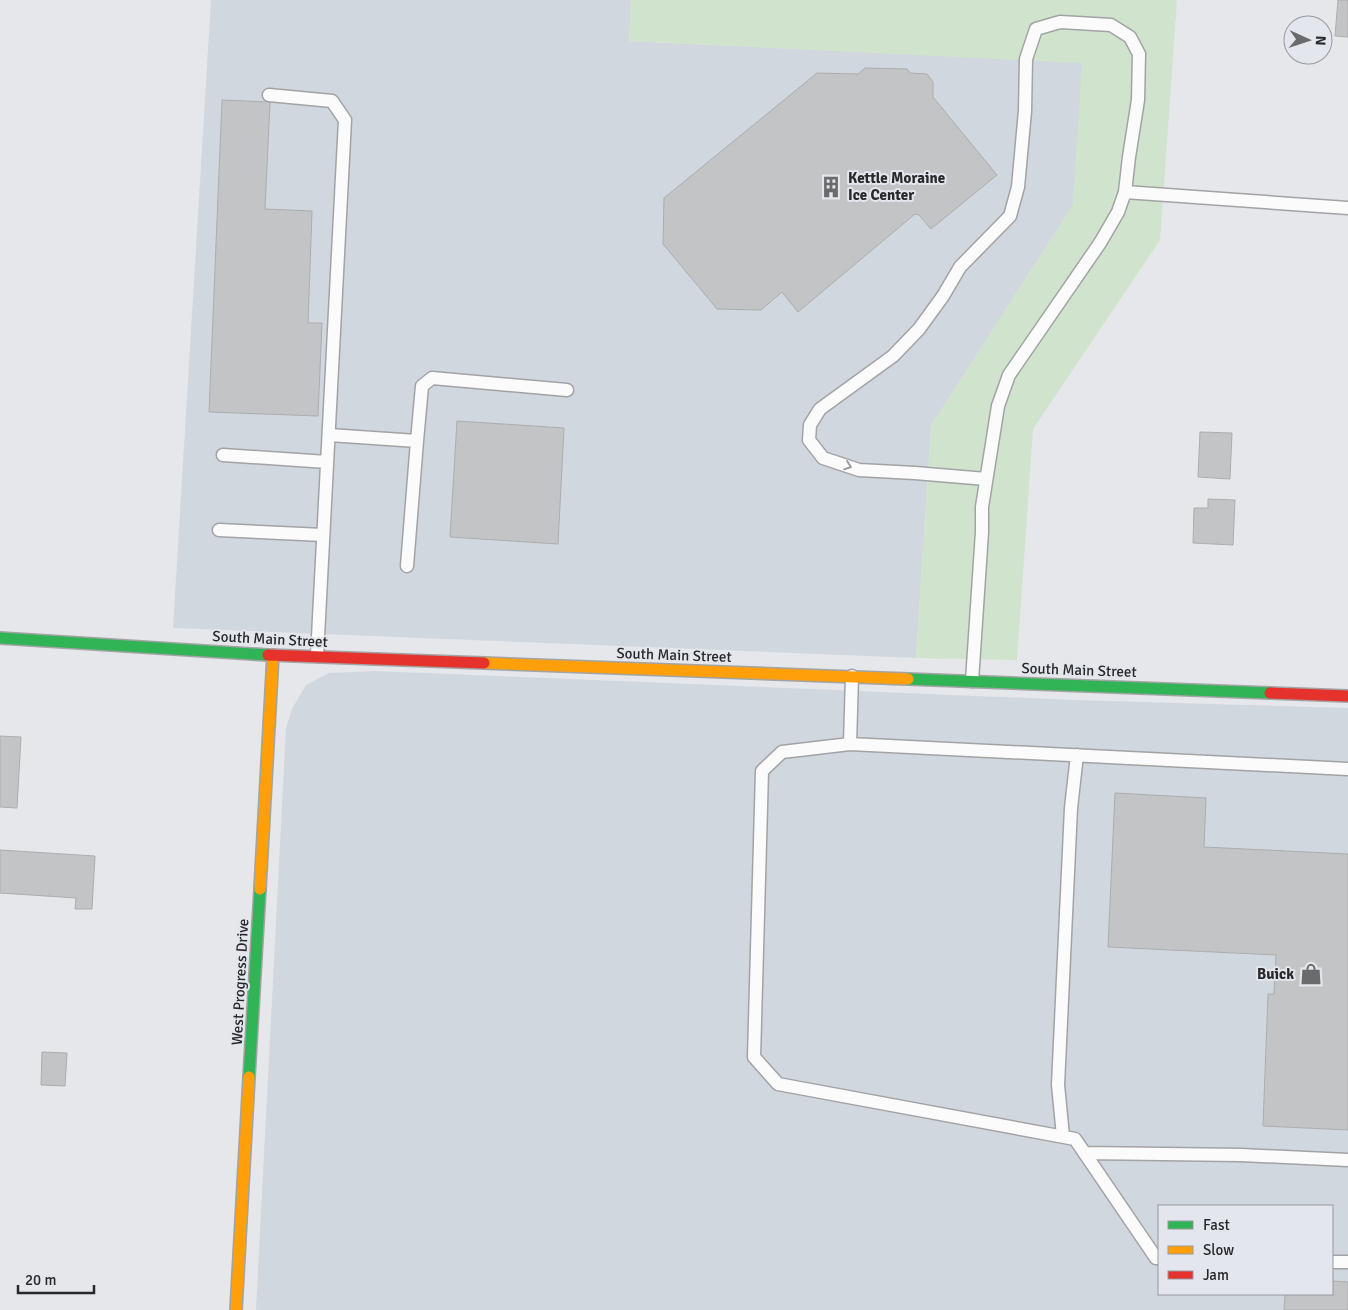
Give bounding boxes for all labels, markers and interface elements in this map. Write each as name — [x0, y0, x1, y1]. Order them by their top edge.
north arrow — [1283, 15, 1333, 65]
text: N — [1312, 35, 1329, 46]
place label: Kettle Moraine Ice Center — [848, 169, 945, 204]
building icon: Kettle Moraine Ice Center — [818, 174, 844, 200]
one-way arrow — [843, 460, 852, 470]
street label: South Main Street — [212, 627, 328, 651]
street label: South Main Street — [616, 644, 732, 666]
street label: South Main Street — [1021, 659, 1137, 681]
street label: West Progress Drive — [228, 918, 252, 1046]
shop icon: Buick — [1298, 961, 1324, 987]
place label: Buick — [1257, 965, 1294, 983]
legend — [1158, 1205, 1333, 1295]
text: Fast — [1203, 1216, 1230, 1234]
text: Slow — [1203, 1241, 1234, 1259]
scale bar — [18, 1262, 94, 1294]
text: Jam — [1203, 1266, 1229, 1284]
text: 20 m — [25, 1271, 56, 1289]

